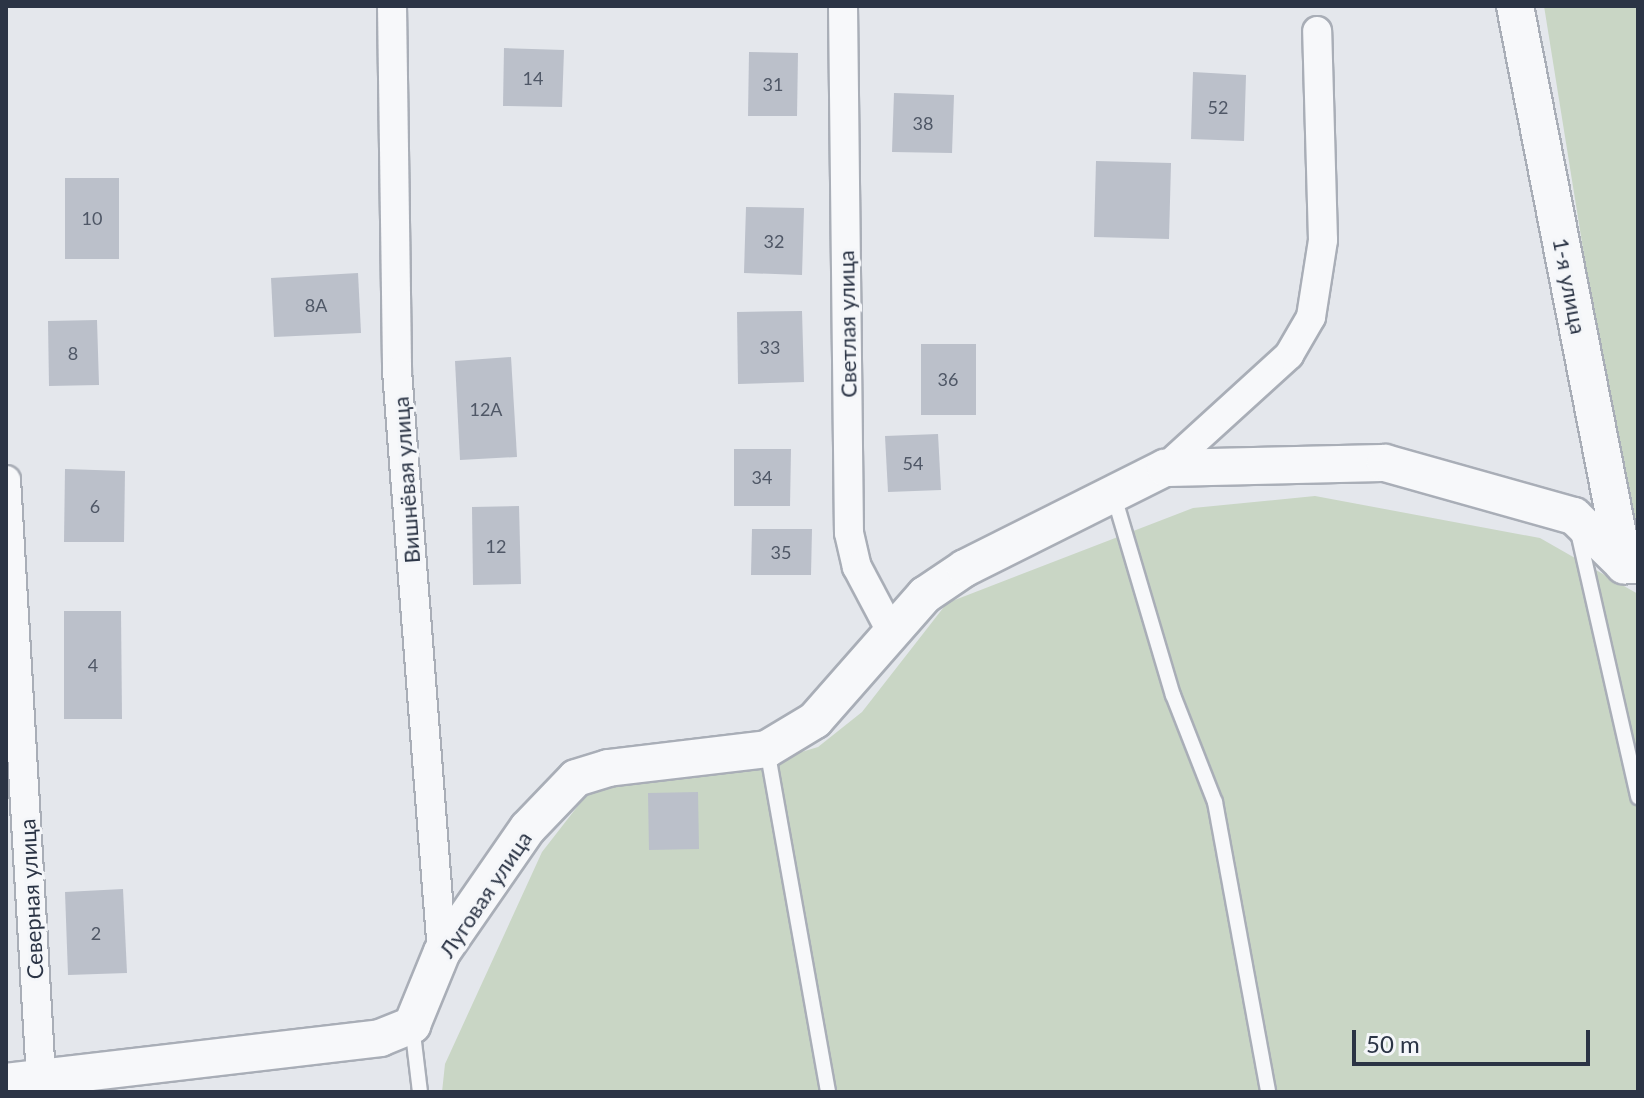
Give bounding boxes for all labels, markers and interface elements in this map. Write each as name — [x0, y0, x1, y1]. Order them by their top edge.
house number: 14 — [523, 67, 543, 89]
house number: 31 — [763, 73, 783, 95]
house number: 52 — [1208, 96, 1228, 118]
house number: 38 — [913, 112, 933, 134]
house number: 10 — [82, 207, 102, 229]
house number: 32 — [764, 230, 784, 252]
street label: 1-я улица — [1548, 236, 1592, 336]
street label: Светлая улица — [833, 250, 861, 398]
house number: 8А — [305, 294, 327, 316]
house number: 33 — [760, 336, 780, 358]
house number: 8 — [68, 342, 78, 364]
house number: 36 — [938, 368, 958, 390]
street label: Вишнёвая улица — [387, 396, 425, 564]
house number: 12А — [469, 398, 503, 420]
house number: 54 — [903, 452, 923, 474]
house number: 34 — [752, 466, 772, 488]
house number: 6 — [90, 495, 100, 517]
house number: 12 — [486, 535, 506, 557]
house number: 35 — [771, 541, 791, 563]
house number: 4 — [88, 654, 98, 676]
street label: Северная улица — [14, 818, 48, 980]
street label: Луговая улица — [433, 826, 537, 962]
house number: 2 — [91, 922, 101, 944]
scale bar — [1356, 1014, 1594, 1064]
text: 50 m — [1366, 1029, 1420, 1058]

